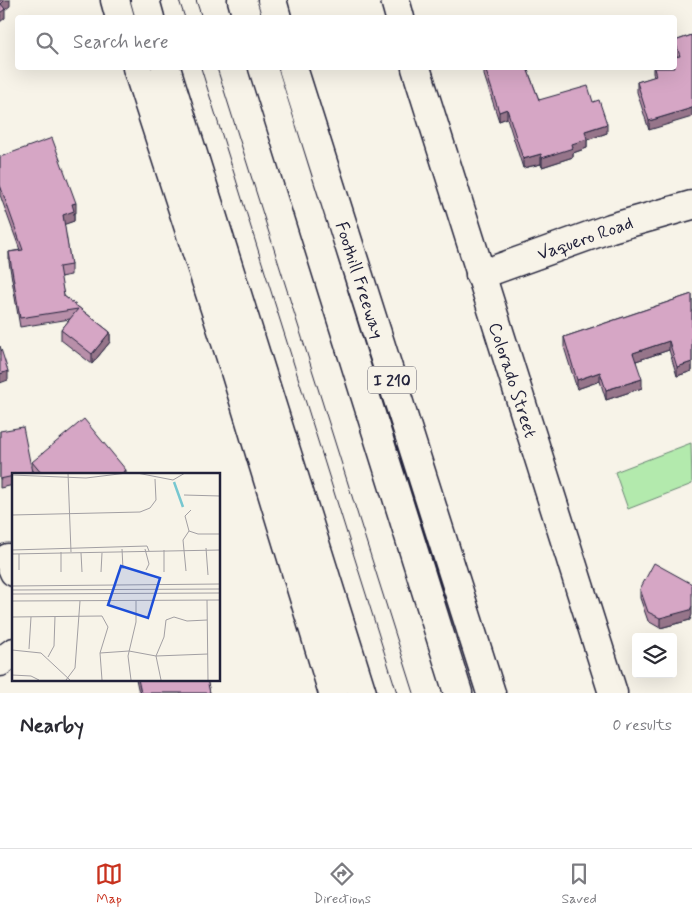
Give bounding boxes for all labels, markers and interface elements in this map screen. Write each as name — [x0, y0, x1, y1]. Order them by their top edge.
search box — [15, 15, 677, 70]
icon: search — [33, 29, 61, 57]
text: Search here — [73, 30, 169, 55]
street label: Vaquero Road — [534, 211, 636, 267]
street label: Foothill Freeway — [329, 219, 389, 342]
street label: Colorado Street — [482, 319, 542, 441]
road number: I 210 — [368, 366, 416, 394]
inset map — [12, 473, 220, 680]
map controls — [632, 633, 677, 678]
button: layers — [632, 633, 677, 678]
text: Nearby — [20, 712, 84, 740]
text: 0 results — [612, 715, 672, 736]
tab: Map — [95, 860, 123, 908]
tab: Directions — [314, 860, 371, 908]
tab: Saved — [561, 860, 597, 908]

